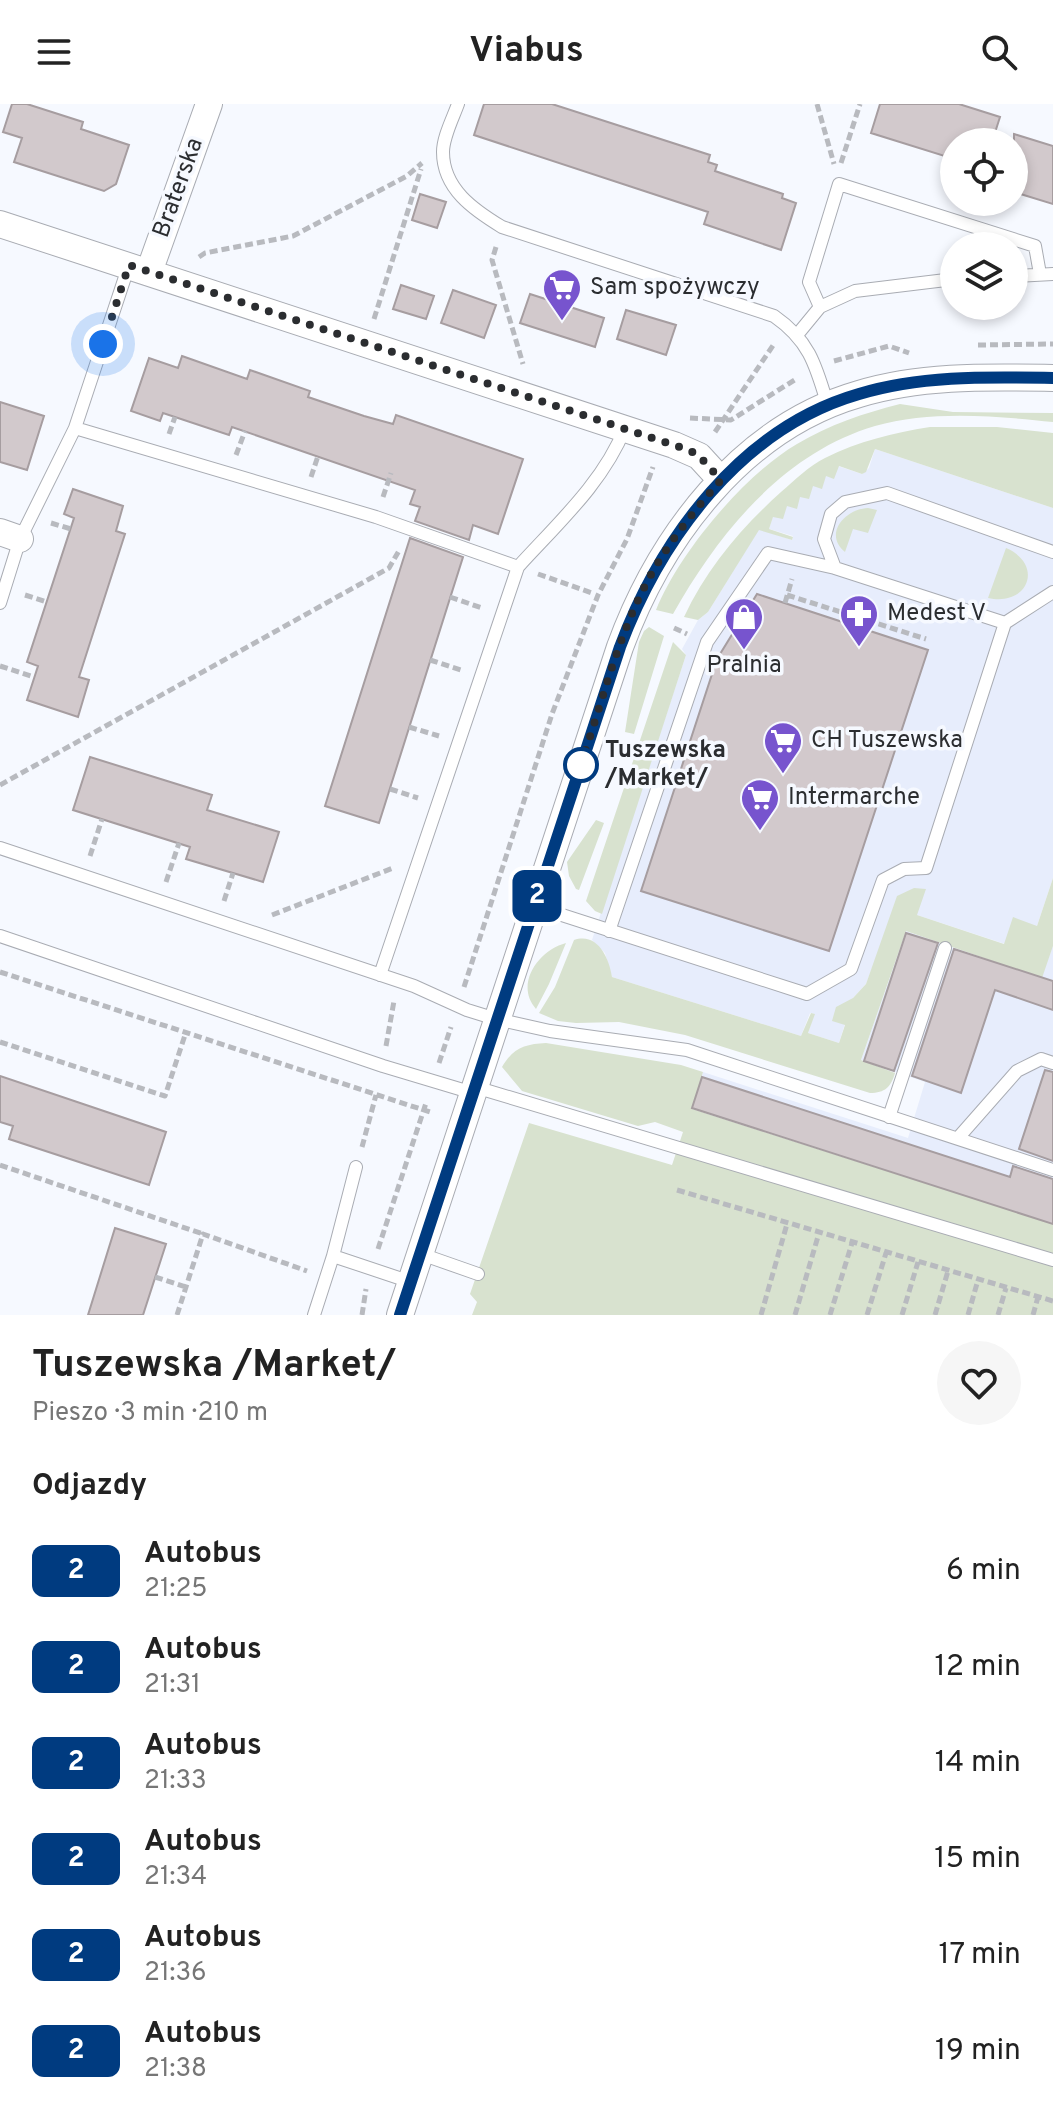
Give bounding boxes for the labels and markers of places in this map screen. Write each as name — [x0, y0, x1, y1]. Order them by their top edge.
supermarket icon: Sam spożywczy — [541, 267, 583, 322]
place label: Sam spożywczy — [590, 273, 760, 303]
pharmacy icon: Medest V — [838, 593, 880, 648]
shop icon: Pralnia — [723, 596, 765, 651]
place label: Medest V — [887, 599, 986, 629]
place label: Pralnia — [706, 651, 782, 681]
supermarket icon: CH Tuszewska — [762, 720, 804, 775]
place label: CH Tuszewska — [811, 726, 963, 756]
place label: Tuszewska /Market/ — [604, 736, 726, 794]
marker: Tuszewska /Market/ — [564, 748, 598, 782]
supermarket icon: Intermarche — [739, 777, 781, 832]
place label: Intermarche — [788, 783, 920, 813]

